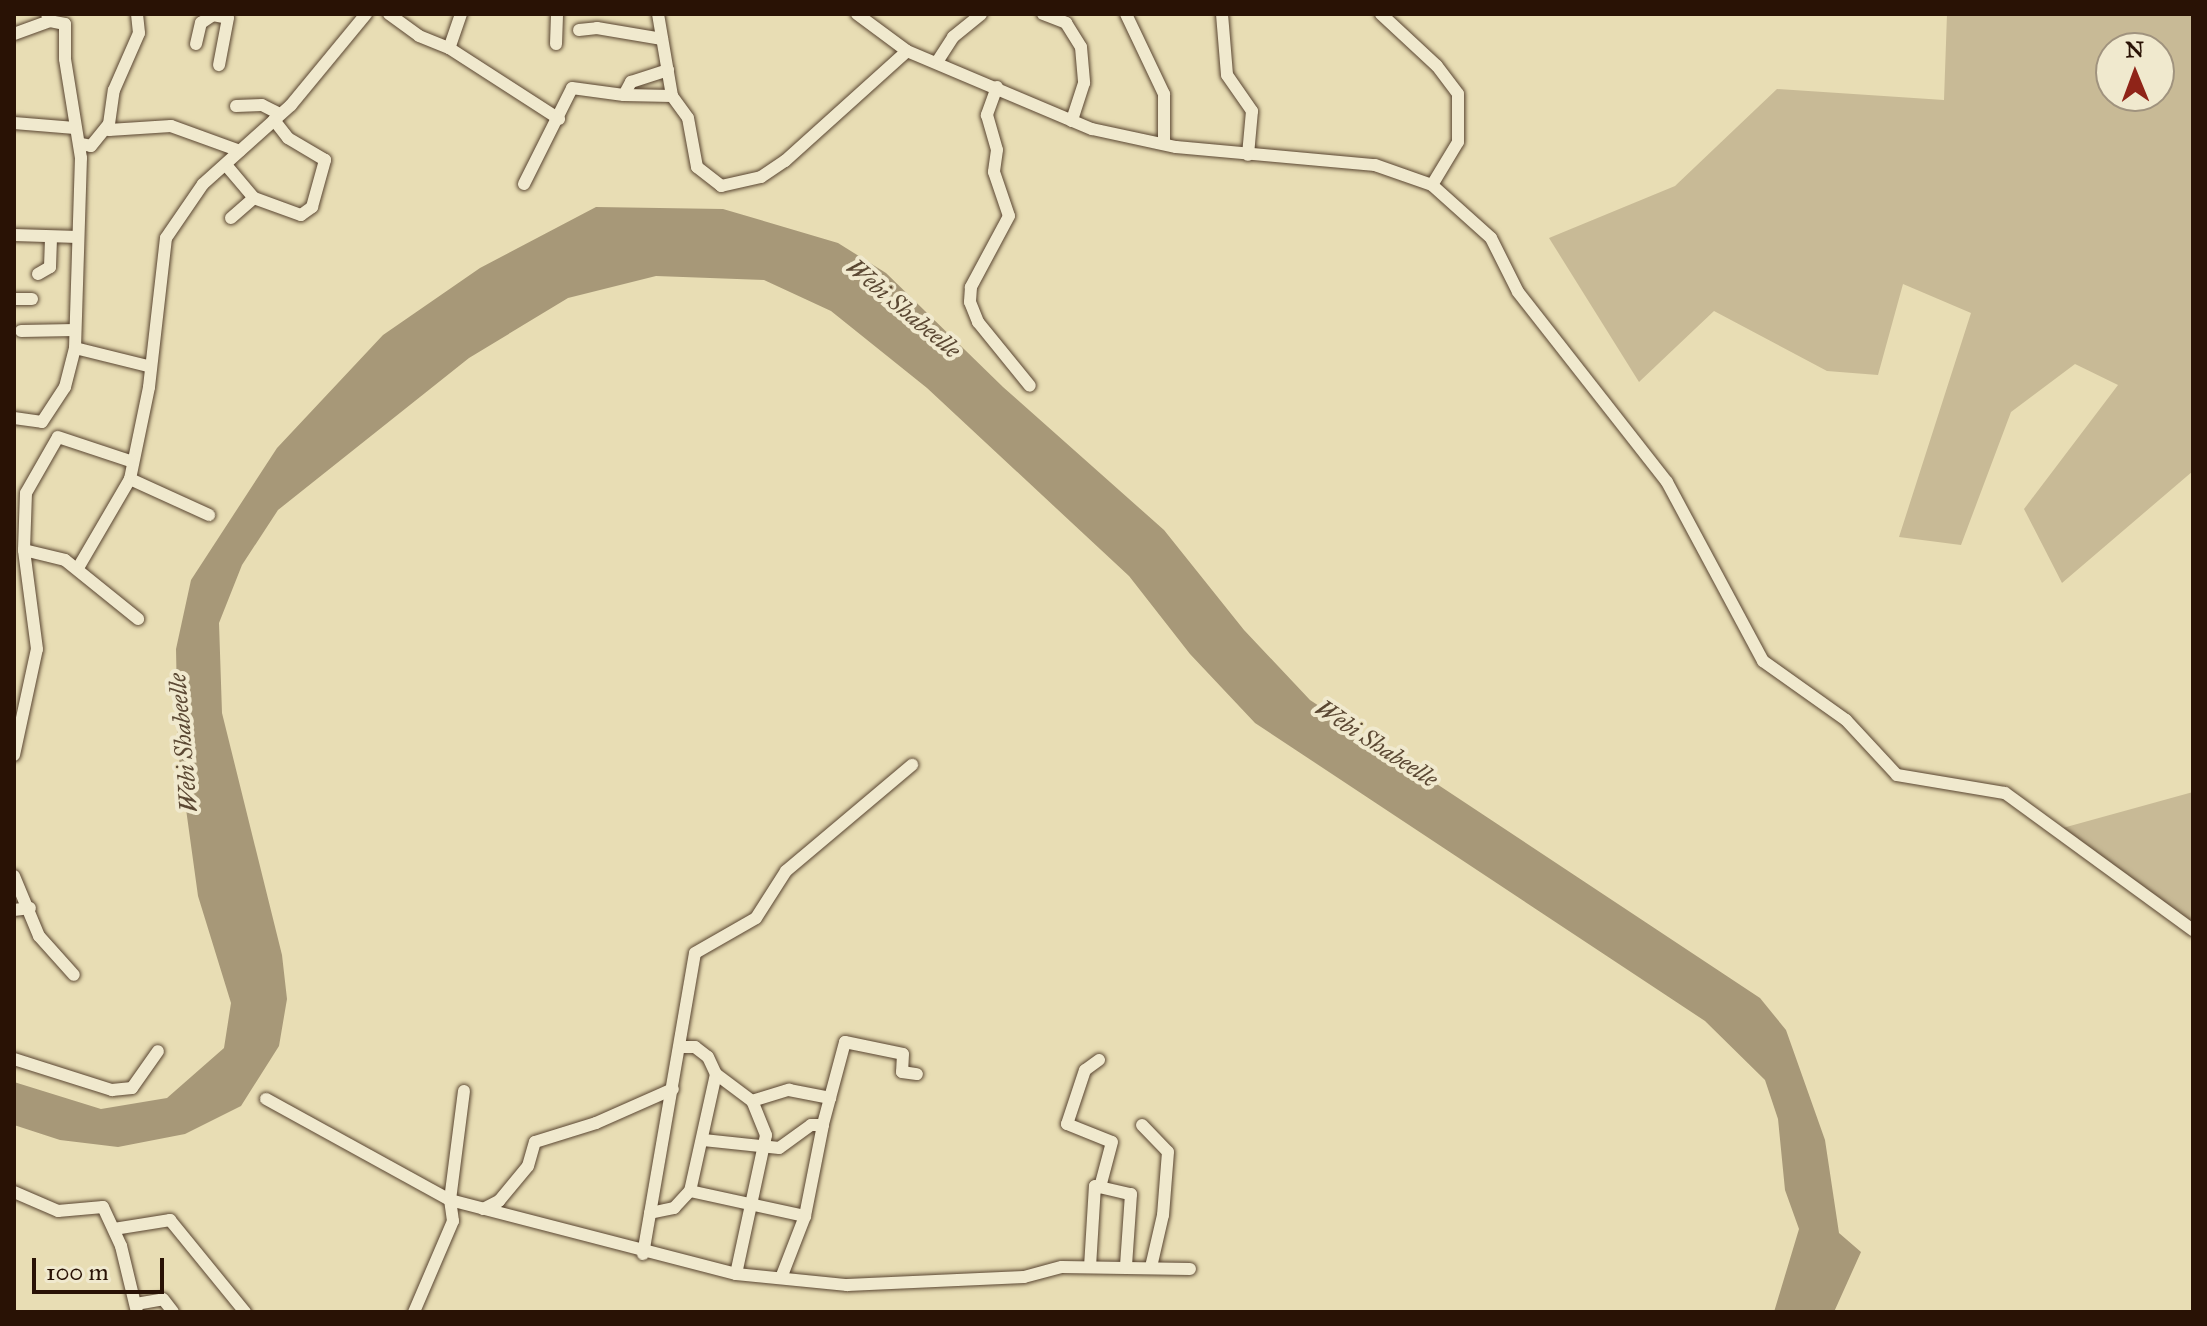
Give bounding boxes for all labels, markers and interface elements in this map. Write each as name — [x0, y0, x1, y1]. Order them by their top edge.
north arrow — [2095, 32, 2175, 112]
text: N — [2125, 36, 2144, 63]
water label: Webi Shabeelle — [840, 253, 966, 365]
water label: Webi Shabeelle — [164, 672, 204, 814]
water label: Webi Shabeelle — [1310, 694, 1442, 794]
scale bar — [36, 1242, 168, 1292]
text: 100 m — [46, 1257, 109, 1287]

